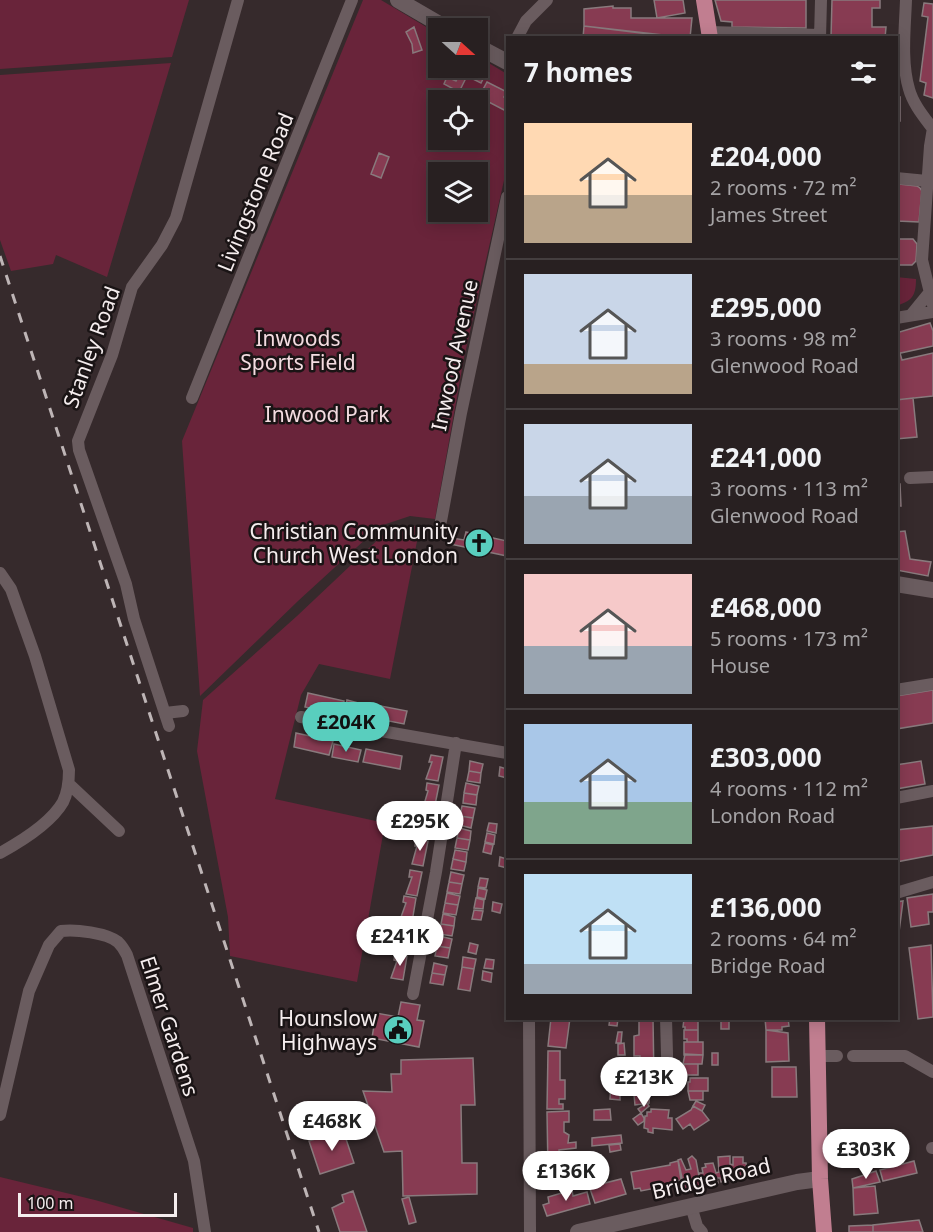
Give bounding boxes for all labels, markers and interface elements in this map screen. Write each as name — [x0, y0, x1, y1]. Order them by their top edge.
north arrow — [428, 18, 488, 78]
map controls — [428, 18, 488, 222]
text: 7 homes — [524, 54, 633, 90]
icon: filters — [847, 56, 880, 89]
button: locate — [428, 90, 488, 150]
street label: Livingstone Road — [210, 108, 300, 276]
text: £204,000 — [710, 138, 822, 174]
icon: home — [572, 147, 644, 219]
button: layers — [428, 162, 488, 222]
text: 2 rooms · 72 m² — [710, 174, 857, 201]
text: James Street — [710, 201, 827, 228]
street label: Inwood Avenue — [424, 277, 484, 433]
street label: Stanley Road — [56, 282, 126, 412]
text: £295,000 — [710, 289, 822, 325]
icon: home — [572, 298, 644, 370]
park label: Inwoods Sports Field — [240, 324, 356, 376]
text: 3 rooms · 98 m² — [710, 325, 857, 352]
text: Glenwood Road — [710, 352, 859, 379]
park label: Inwood Park — [265, 400, 390, 428]
text: £241,000 — [710, 439, 822, 475]
icon: home — [572, 448, 644, 520]
text: 3 rooms · 113 m² — [710, 475, 868, 502]
text: Glenwood Road — [710, 502, 859, 529]
place label: Christian Community Church West London — [249, 517, 458, 569]
church icon: Christian Community Church West London — [463, 527, 495, 559]
text: £468,000 — [710, 589, 822, 625]
icon: home — [572, 598, 644, 670]
text: 5 rooms · 173 m² — [710, 625, 868, 652]
text: House — [710, 652, 770, 679]
pin: £204K — [304, 702, 388, 753]
text: £204K — [316, 708, 376, 735]
text: £303,000 — [710, 739, 822, 775]
icon: home — [572, 748, 644, 820]
text: 4 rooms · 112 m² — [710, 775, 868, 802]
pin: £295K — [378, 801, 462, 852]
text: London Road — [710, 802, 835, 829]
text: £295K — [390, 807, 450, 834]
text: £136,000 — [710, 889, 822, 925]
icon: home — [572, 898, 644, 970]
pin: £241K — [358, 916, 442, 967]
text: £241K — [370, 922, 430, 949]
text: 2 rooms · 64 m² — [710, 925, 857, 952]
street label: Elmer Gardens — [134, 952, 206, 1100]
text: Bridge Road — [710, 952, 826, 979]
place label: Hounslow Highways — [279, 1004, 377, 1056]
public building icon: Hounslow Highways — [382, 1014, 414, 1046]
pin: £213K — [602, 1057, 686, 1108]
text: £213K — [614, 1063, 674, 1090]
pin: £468K — [290, 1101, 374, 1152]
text: £468K — [302, 1107, 362, 1134]
pin: £303K — [824, 1129, 908, 1180]
text: £303K — [836, 1135, 896, 1162]
pin: £136K — [524, 1151, 608, 1202]
street label: Bridge Road — [649, 1151, 773, 1205]
text: £136K — [536, 1157, 596, 1184]
scale bar — [18, 1190, 177, 1218]
text: 100 m — [27, 1192, 74, 1214]

